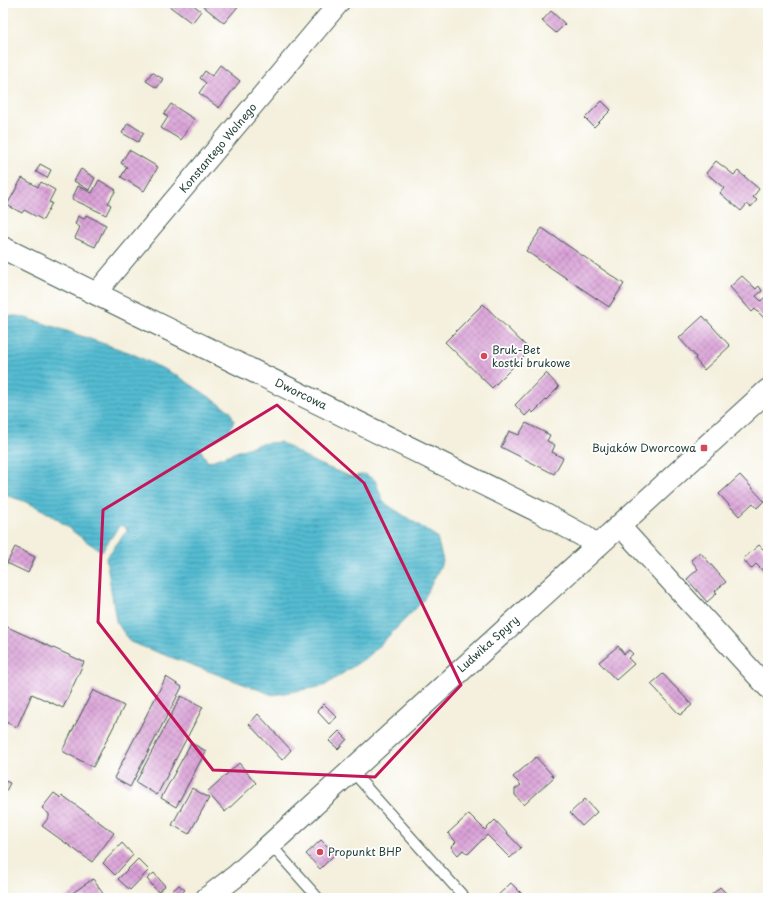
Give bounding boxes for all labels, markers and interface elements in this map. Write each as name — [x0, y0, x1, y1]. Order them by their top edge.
street label: Konstantego Wolnego — [175, 99, 260, 196]
place label: Bruk-Bet kostki brukowe — [492, 341, 571, 371]
marker: Bruk-Bet kostki brukowe — [479, 351, 489, 361]
street label: Dworcowa — [272, 374, 330, 414]
place label: Bujaków Dworcowa — [592, 439, 696, 456]
marker: Bujaków Dworcowa — [699, 443, 709, 453]
street label: Ludwika Spyry — [453, 611, 522, 676]
place label: Propunkt BHP — [328, 843, 402, 860]
marker: Propunkt BHP — [315, 847, 325, 857]

